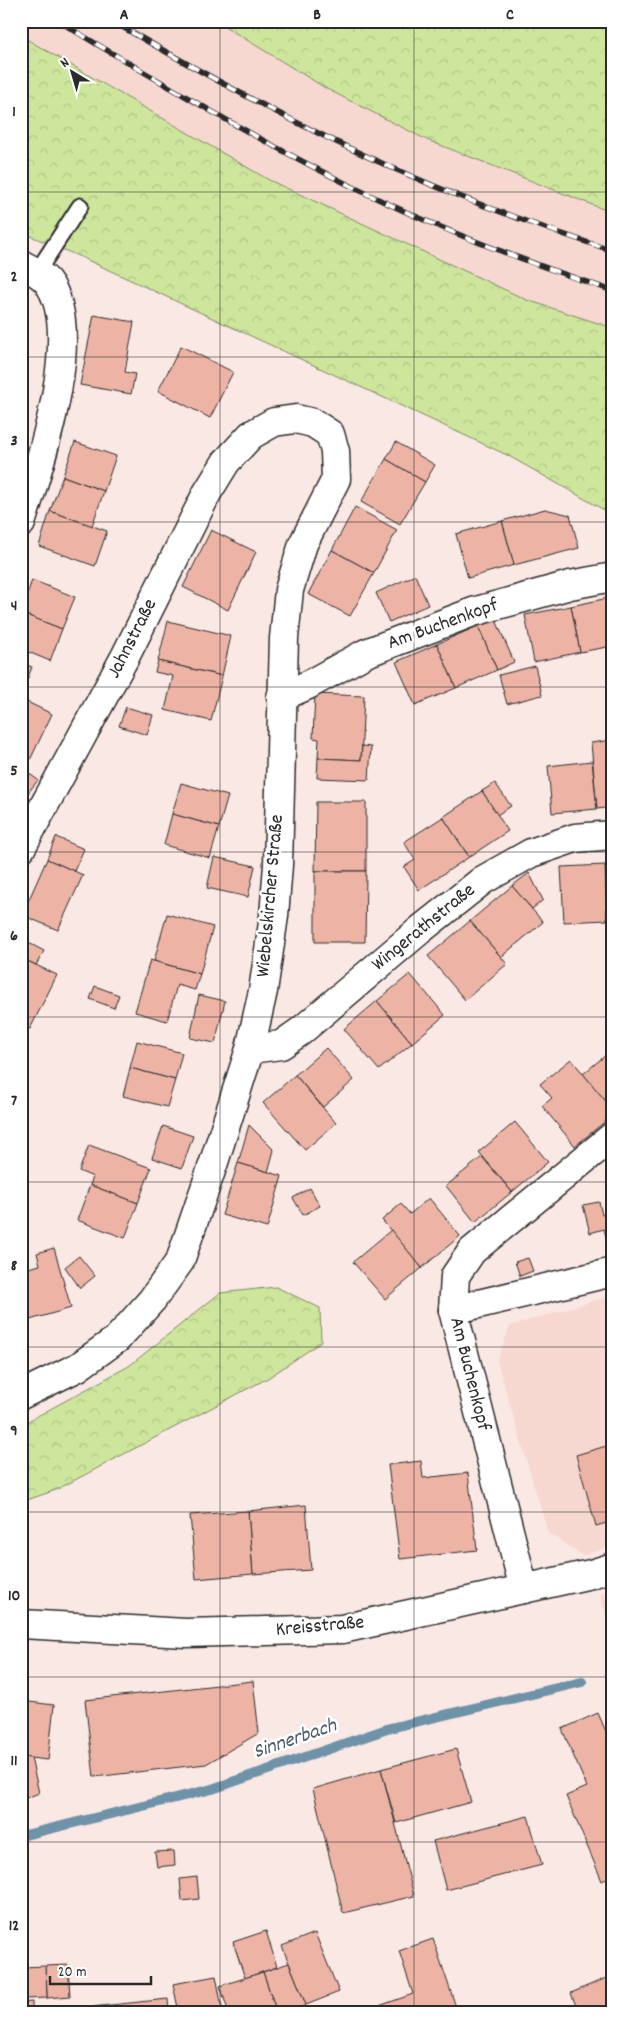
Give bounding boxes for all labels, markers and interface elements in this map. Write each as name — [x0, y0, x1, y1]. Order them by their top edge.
text: A — [120, 4, 129, 27]
text: B — [313, 4, 321, 27]
text: C — [506, 4, 514, 27]
north arrow — [48, 48, 98, 98]
text: N — [56, 53, 74, 73]
text: 1 — [12, 101, 16, 124]
text: 2 — [11, 266, 18, 289]
text: 3 — [10, 430, 18, 453]
street label: Am Buchenkopf — [384, 592, 503, 658]
street label: Jahnstraße — [101, 594, 165, 684]
text: 4 — [11, 595, 17, 618]
text: 5 — [10, 760, 18, 783]
street label: Wiebelskircher Straße — [250, 813, 292, 978]
street label: Wingerathstraße — [366, 877, 482, 979]
text: 6 — [10, 925, 18, 948]
text: 7 — [11, 1090, 17, 1113]
text: 8 — [11, 1255, 18, 1278]
street label: Am Buchenkopf — [441, 1314, 497, 1435]
text: 9 — [10, 1420, 18, 1443]
text: 10 — [8, 1585, 20, 1608]
street label: Kreisstraße — [275, 1609, 365, 1645]
water label: Sinnerbach — [249, 1711, 342, 1768]
text: 11 — [10, 1750, 18, 1773]
text: 12 — [9, 1915, 19, 1938]
scale bar — [50, 1954, 151, 1986]
text: 20 m — [58, 1962, 86, 1984]

